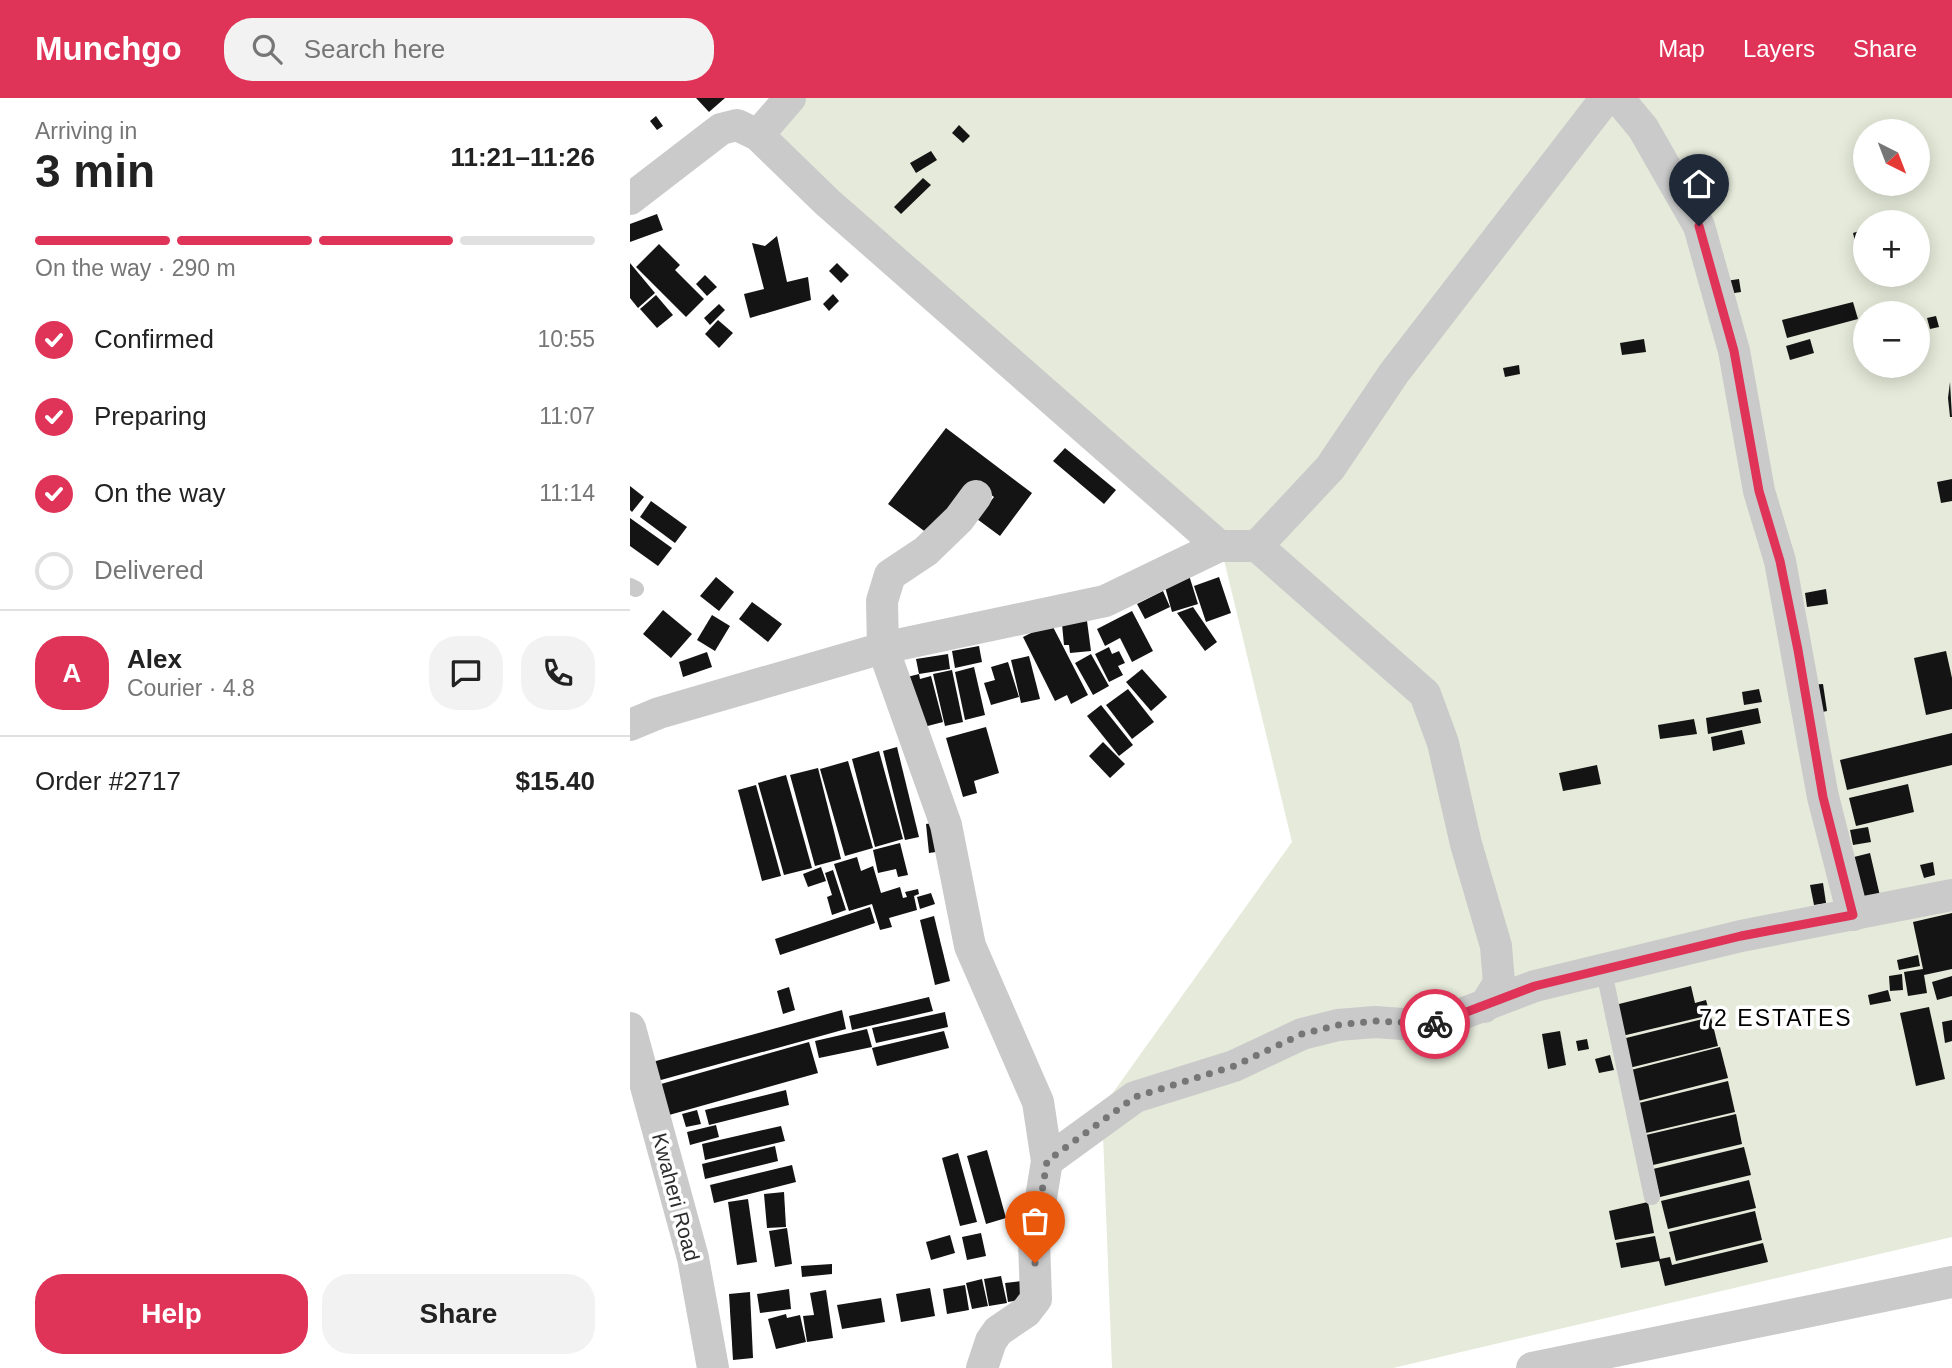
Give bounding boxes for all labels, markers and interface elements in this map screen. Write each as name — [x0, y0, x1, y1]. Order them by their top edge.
search box — [224, 18, 714, 81]
text: Munchgo — [35, 30, 182, 67]
icon: search — [248, 30, 286, 68]
text: Search here — [304, 34, 445, 64]
text: Map — [1658, 35, 1705, 62]
text: Layers — [1743, 35, 1815, 62]
text: Share — [1853, 35, 1917, 62]
text: Arriving in — [35, 118, 137, 144]
north arrow — [1853, 119, 1930, 196]
map controls — [1853, 119, 1930, 378]
text: 11:21–11:26 — [450, 142, 595, 172]
text: 3 min — [35, 145, 155, 197]
pin — [1669, 154, 1729, 226]
icon: home — [1680, 165, 1718, 203]
button: + — [1853, 210, 1930, 287]
text: On the way · 290 m — [35, 255, 236, 281]
button: − — [1853, 301, 1930, 378]
icon: check — [35, 321, 73, 359]
text: Confirmed — [94, 324, 214, 354]
text: 10:55 — [537, 326, 595, 352]
icon: check — [35, 398, 73, 436]
text: Preparing — [94, 401, 207, 431]
text: 11:07 — [539, 403, 595, 429]
icon: check — [35, 475, 73, 513]
text: On the way — [94, 478, 226, 508]
text: 11:14 — [539, 480, 595, 506]
text: Delivered — [94, 555, 204, 585]
button: chat — [429, 636, 503, 710]
button: phone — [521, 636, 595, 710]
text: Alex — [127, 644, 182, 674]
text: A — [63, 658, 81, 688]
text: Courier · 4.8 — [127, 675, 255, 701]
text: Order #2717 — [35, 766, 181, 796]
text: $15.40 — [515, 766, 595, 796]
courier — [1400, 989, 1470, 1059]
icon: bike — [1416, 1005, 1454, 1043]
district label: 72 ESTATES — [1699, 1005, 1853, 1031]
street label: Kwaheri Road — [648, 1130, 704, 1264]
pin — [1005, 1191, 1065, 1263]
icon: bag — [1016, 1202, 1054, 1240]
button: Help — [35, 1274, 308, 1354]
button: Share — [322, 1274, 595, 1354]

